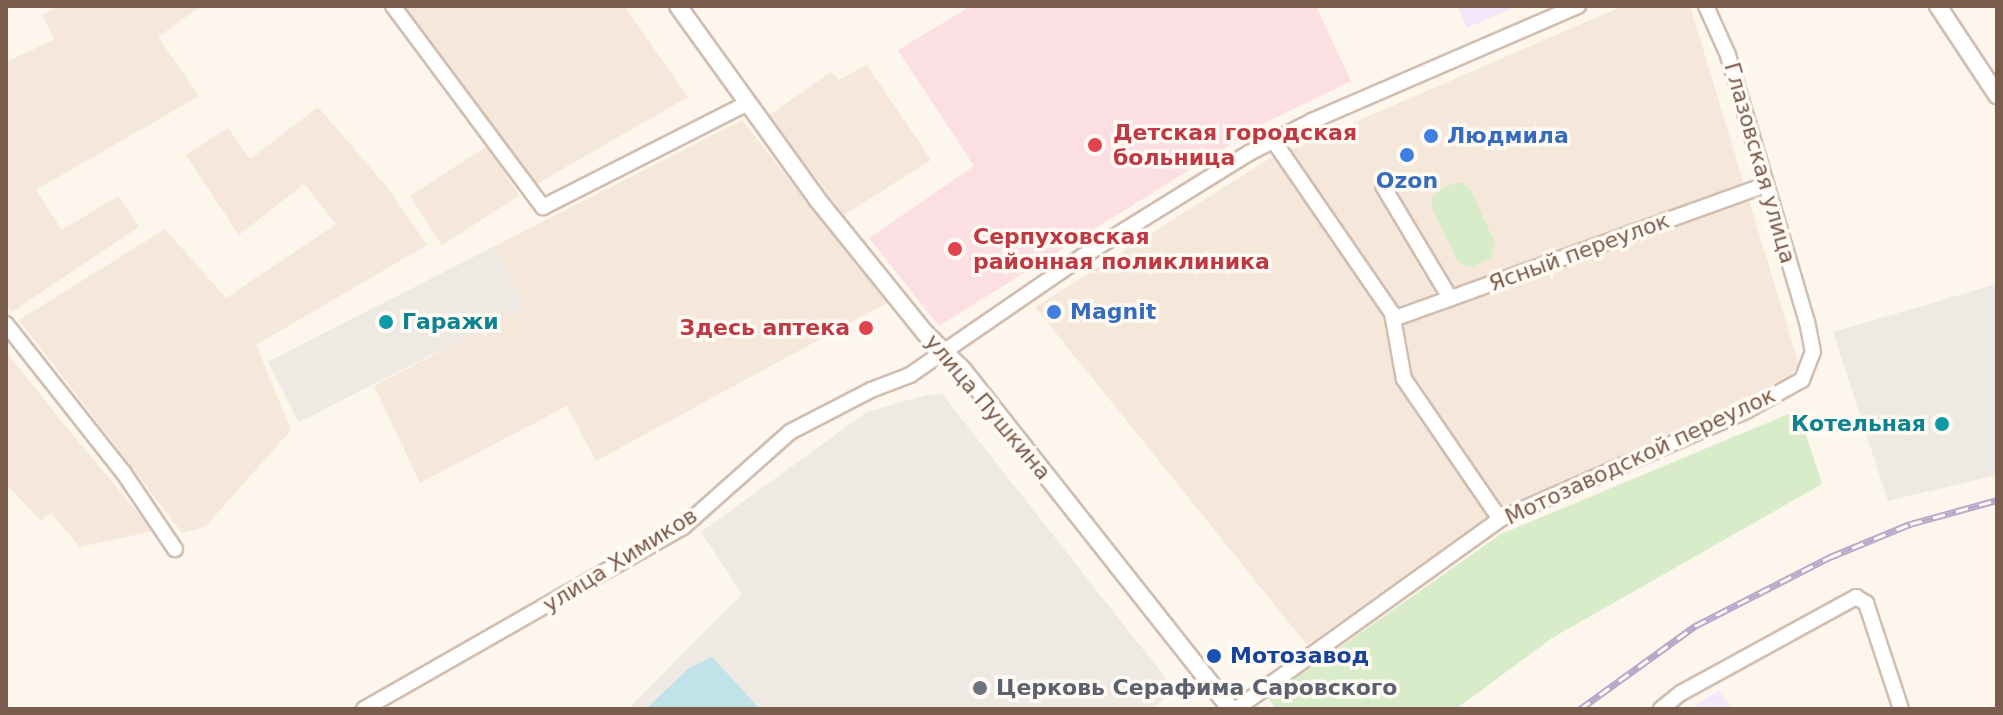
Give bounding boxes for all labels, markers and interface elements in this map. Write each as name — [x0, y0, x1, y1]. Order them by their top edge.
street label: Глазовская улица — [1719, 59, 1801, 267]
place label: Детская городская больница — [1113, 119, 1357, 170]
place label: Людмила — [1447, 123, 1569, 149]
marker: Людмила — [1422, 127, 1440, 145]
marker: Детская городская больница — [1084, 134, 1106, 156]
marker: Ozon — [1398, 146, 1416, 164]
place label: Ozon — [1376, 168, 1438, 194]
street label: Ясный переулок — [1485, 207, 1673, 297]
place label: Серпуховская районная поликлиника — [973, 223, 1270, 274]
marker: Серпуховская районная поликлиника — [944, 238, 966, 260]
place label: Magnit — [1070, 299, 1156, 325]
marker: Magnit — [1045, 303, 1063, 321]
place label: Гаражи — [402, 309, 499, 335]
marker: Гаражи — [377, 313, 395, 331]
place label: Здесь аптека — [680, 315, 850, 341]
marker: Здесь аптека — [857, 319, 875, 337]
street label: улица Пушкина — [919, 329, 1057, 485]
street label: Мотозаводской переулок — [1501, 382, 1779, 530]
place label: Котельная — [1791, 411, 1926, 437]
marker: Котельная — [1933, 415, 1951, 433]
street label: улица Химиков — [538, 502, 702, 618]
place label: Мотозавод — [1230, 643, 1369, 669]
marker: Мотозавод — [1205, 647, 1223, 665]
place label: Церковь Серафима Саровского — [996, 675, 1397, 701]
marker: Церковь Серафима Саровского — [971, 679, 989, 697]

